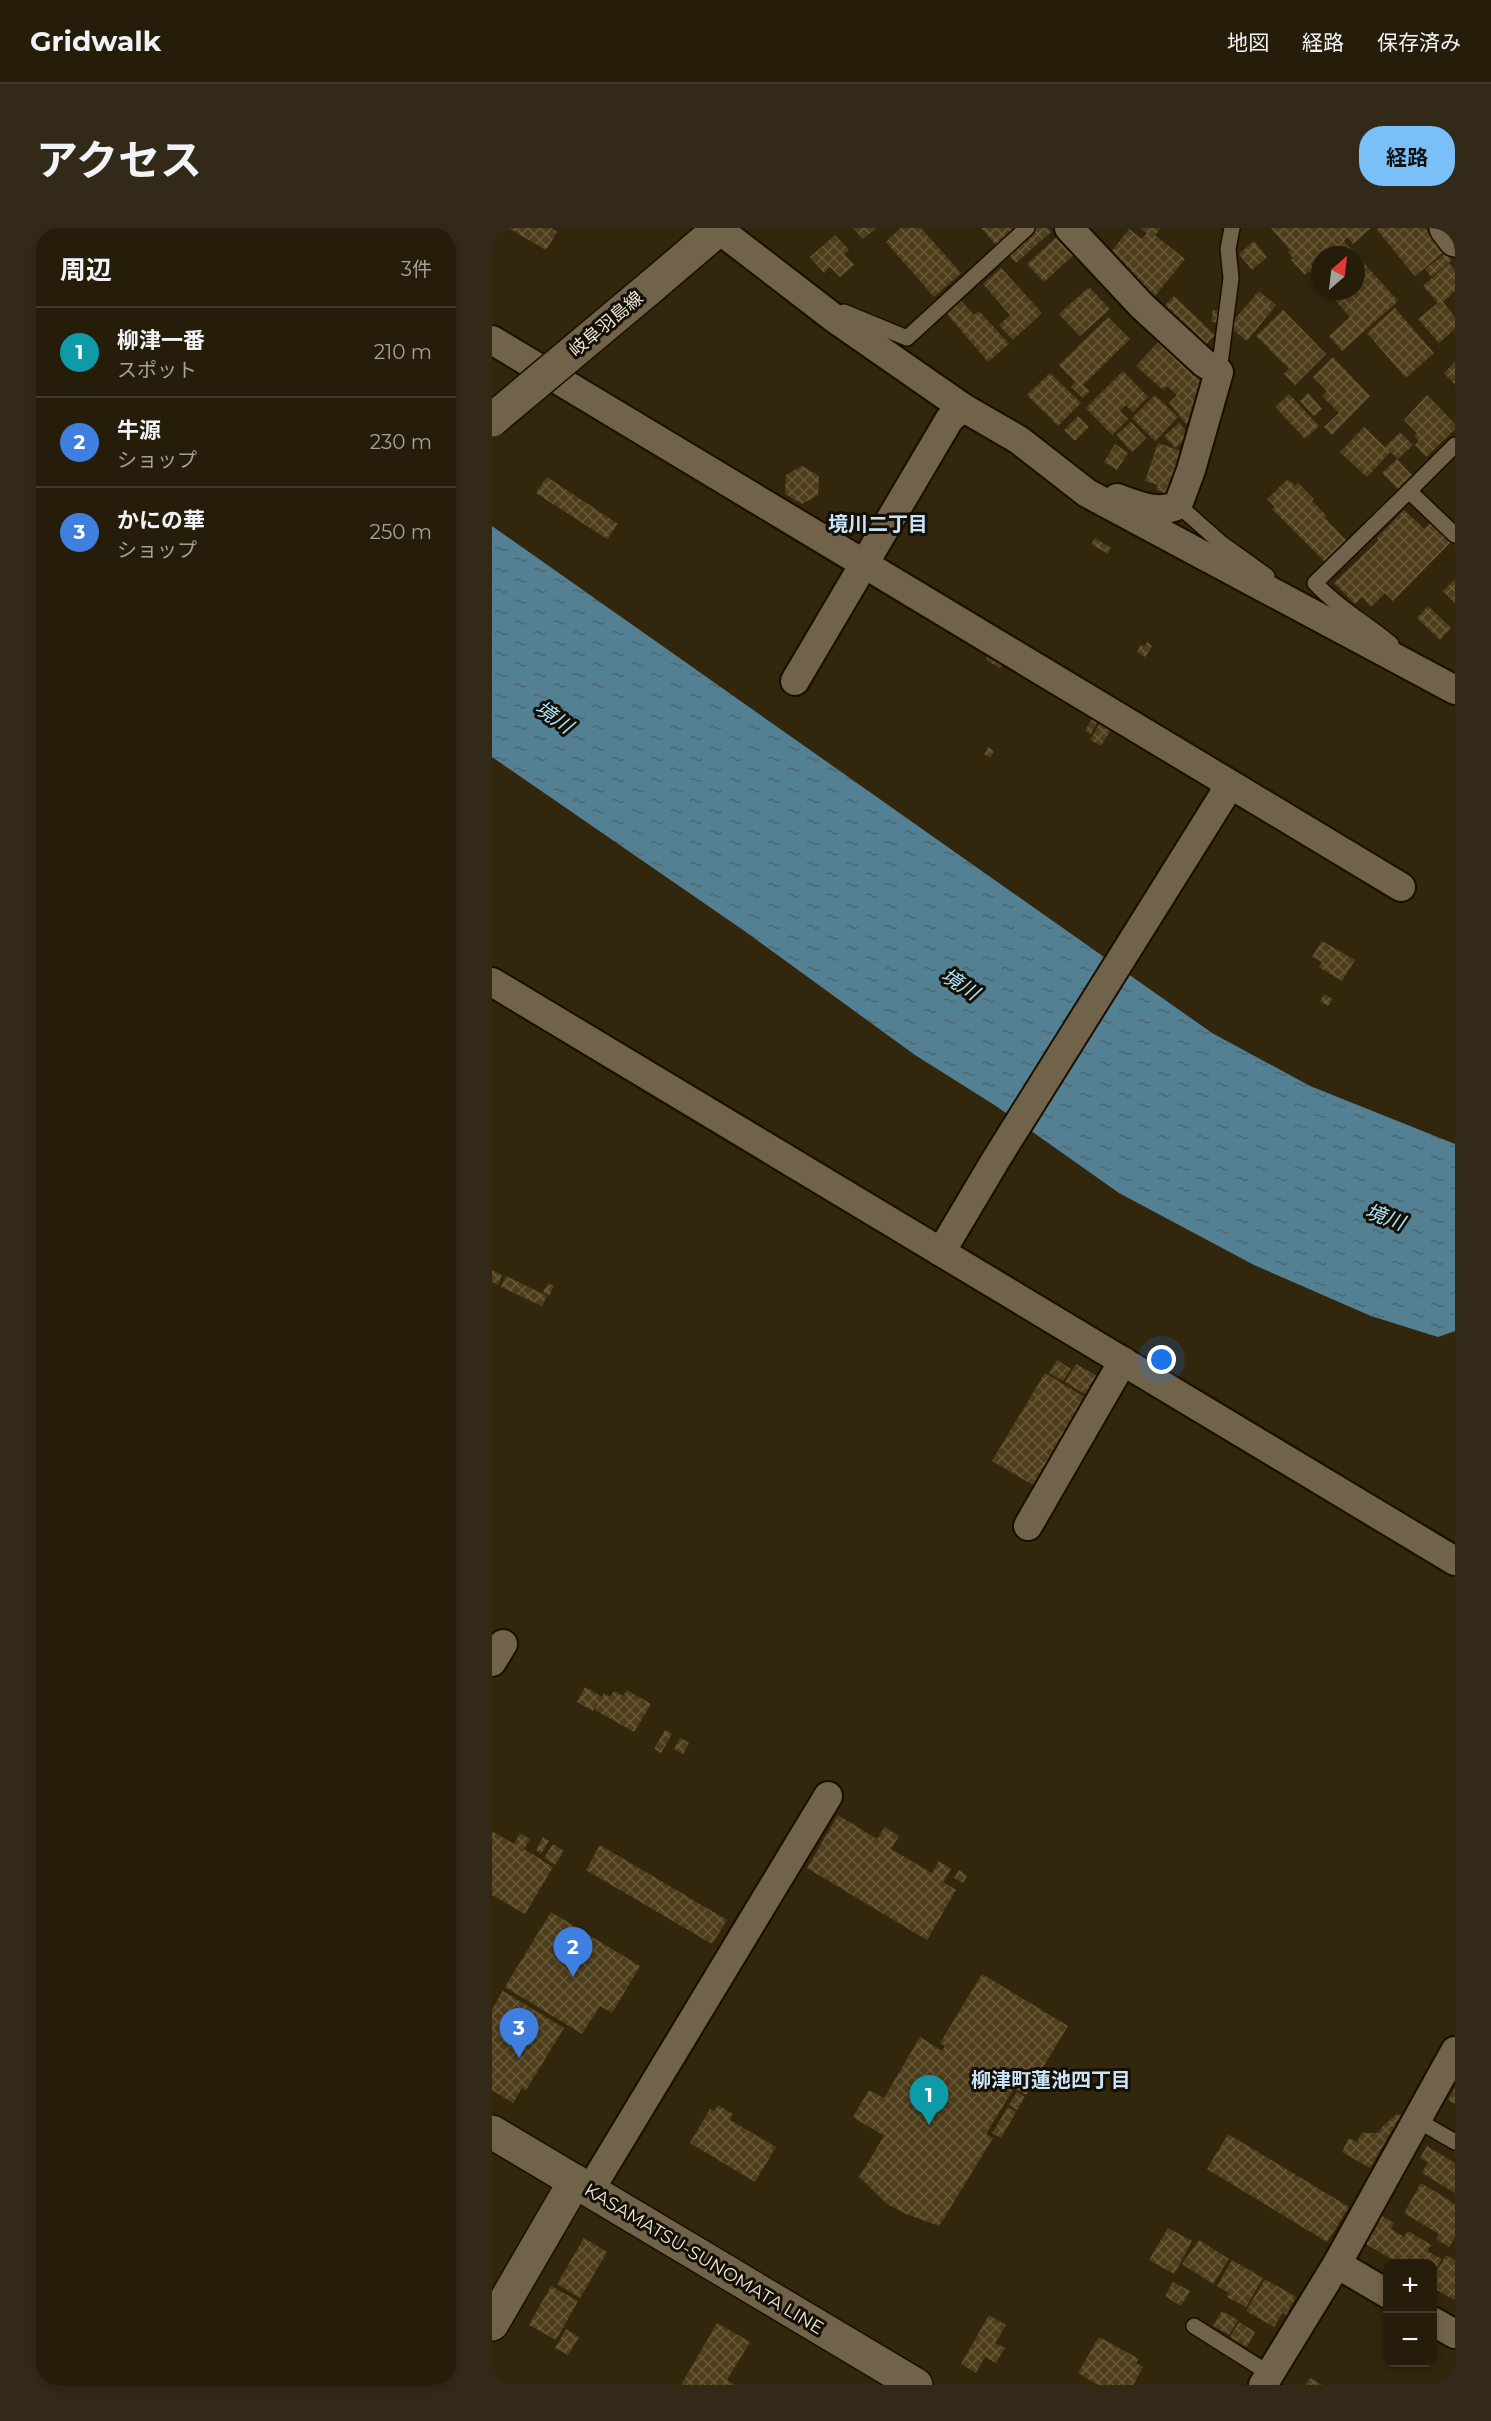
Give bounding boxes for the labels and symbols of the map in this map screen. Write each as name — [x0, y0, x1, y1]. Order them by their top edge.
north arrow — [1311, 246, 1365, 300]
street label: 岐阜羽島線 — [564, 287, 648, 361]
district label: 境川二丁目 — [828, 512, 928, 536]
water label: 境川 — [531, 696, 579, 739]
water label: 境川 — [937, 963, 985, 1006]
water label: 境川 — [1362, 1199, 1410, 1236]
your location — [1147, 1345, 1176, 1374]
pin: 2 — [554, 1928, 592, 1977]
pin: 3 — [500, 2008, 538, 2058]
district label: 柳津町蓮池四丁目 — [971, 2068, 1131, 2092]
pin: 1 — [910, 2076, 948, 2125]
street label: KASAMATSU-SUNOMATA LINE — [580, 2179, 828, 2339]

